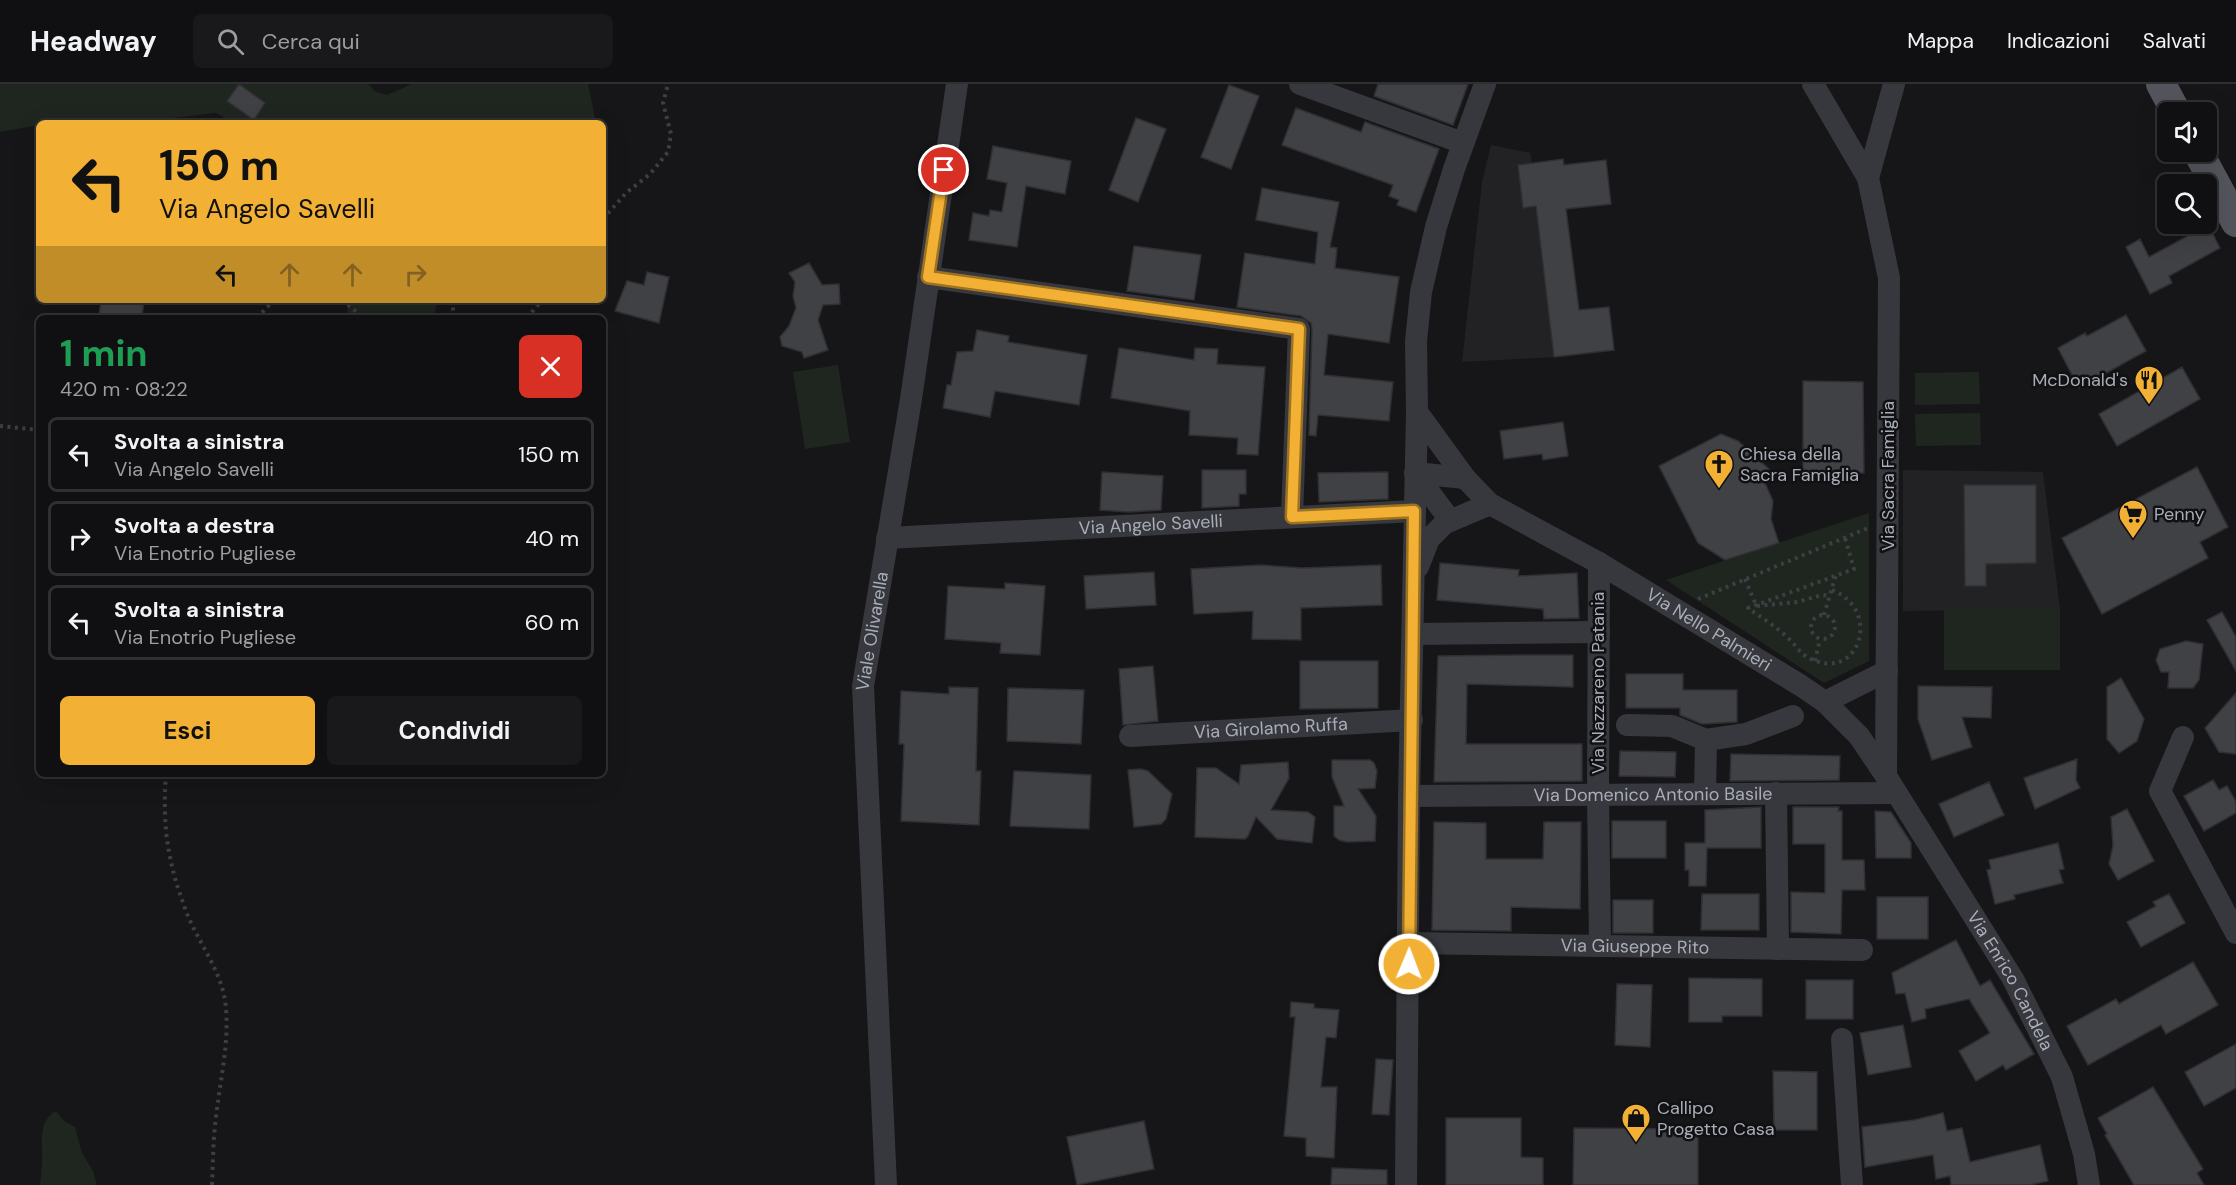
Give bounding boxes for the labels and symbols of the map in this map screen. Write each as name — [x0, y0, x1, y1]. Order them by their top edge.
pin — [918, 144, 969, 195]
restaurant icon: McDonald's — [2133, 364, 2165, 406]
place label: McDonald's — [2032, 368, 2128, 392]
street label: Via Sacra Famiglia — [1876, 401, 1900, 551]
place label: Chiesa della Sacra Famiglia — [1740, 442, 1859, 487]
church icon: Chiesa della Sacra Famiglia — [1703, 448, 1735, 490]
supermarket icon: Penny — [2117, 498, 2149, 540]
place label: Penny — [2154, 502, 2205, 526]
street label: Via Angelo Savelli — [1078, 509, 1223, 540]
street label: Viale Olivarella — [850, 570, 894, 693]
street label: Via Nello Palmieri — [1642, 582, 1776, 677]
street label: Via Nazzareno Patania — [1586, 592, 1610, 774]
street label: Via Girolamo Ruffa — [1193, 712, 1348, 744]
street label: Via Domenico Antonio Basile — [1533, 782, 1773, 807]
street label: Via Enrico Candela — [1961, 906, 2059, 1055]
position arrow — [1377, 932, 1441, 996]
street label: Via Giuseppe Rito — [1560, 933, 1709, 960]
place label: Callipo Progetto Casa — [1657, 1096, 1775, 1141]
shop icon: Callipo Progetto Casa — [1620, 1102, 1652, 1144]

